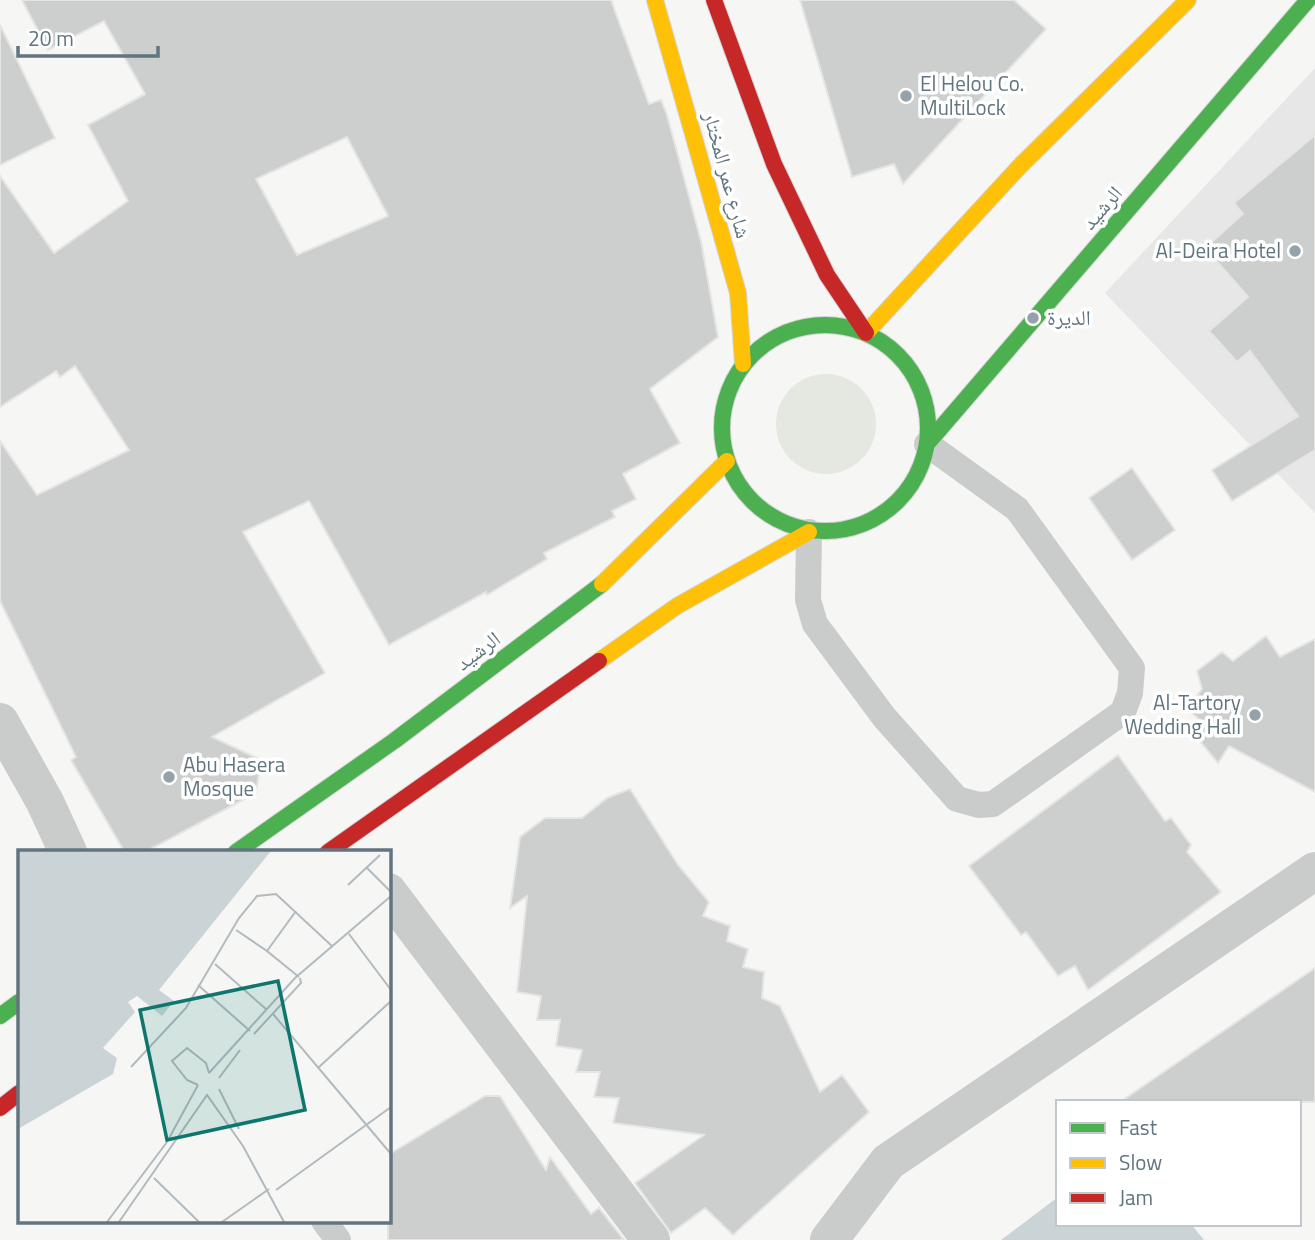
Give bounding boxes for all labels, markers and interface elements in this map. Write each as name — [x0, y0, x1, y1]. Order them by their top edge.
scale bar — [18, 14, 158, 58]
text: 20 m — [28, 22, 74, 54]
place label: El Helou Co. MultiLock — [920, 67, 1024, 123]
marker: El Helou Co. MultiLock — [898, 88, 914, 104]
street label: شارع عمر المختار — [695, 107, 760, 242]
street label: الرشيد — [1073, 178, 1129, 236]
place label: Al-Deira Hotel — [1155, 234, 1281, 266]
marker: Al-Deira Hotel — [1287, 243, 1303, 259]
place label: الديرة — [1047, 301, 1091, 333]
marker: الديرة — [1025, 310, 1041, 326]
street label: الرشيد — [448, 623, 507, 678]
place label: Al-Tartory Wedding Hall — [1124, 686, 1241, 742]
marker: Al-Tartory Wedding Hall — [1247, 707, 1263, 723]
place label: Abu Hasera Mosque — [183, 748, 286, 804]
marker: Abu Hasera Mosque — [161, 769, 177, 785]
inset map — [18, 850, 390, 1222]
legend — [1056, 1100, 1301, 1226]
text: Fast — [1119, 1111, 1158, 1143]
text: Slow — [1119, 1146, 1162, 1178]
text: Jam — [1119, 1181, 1153, 1213]

